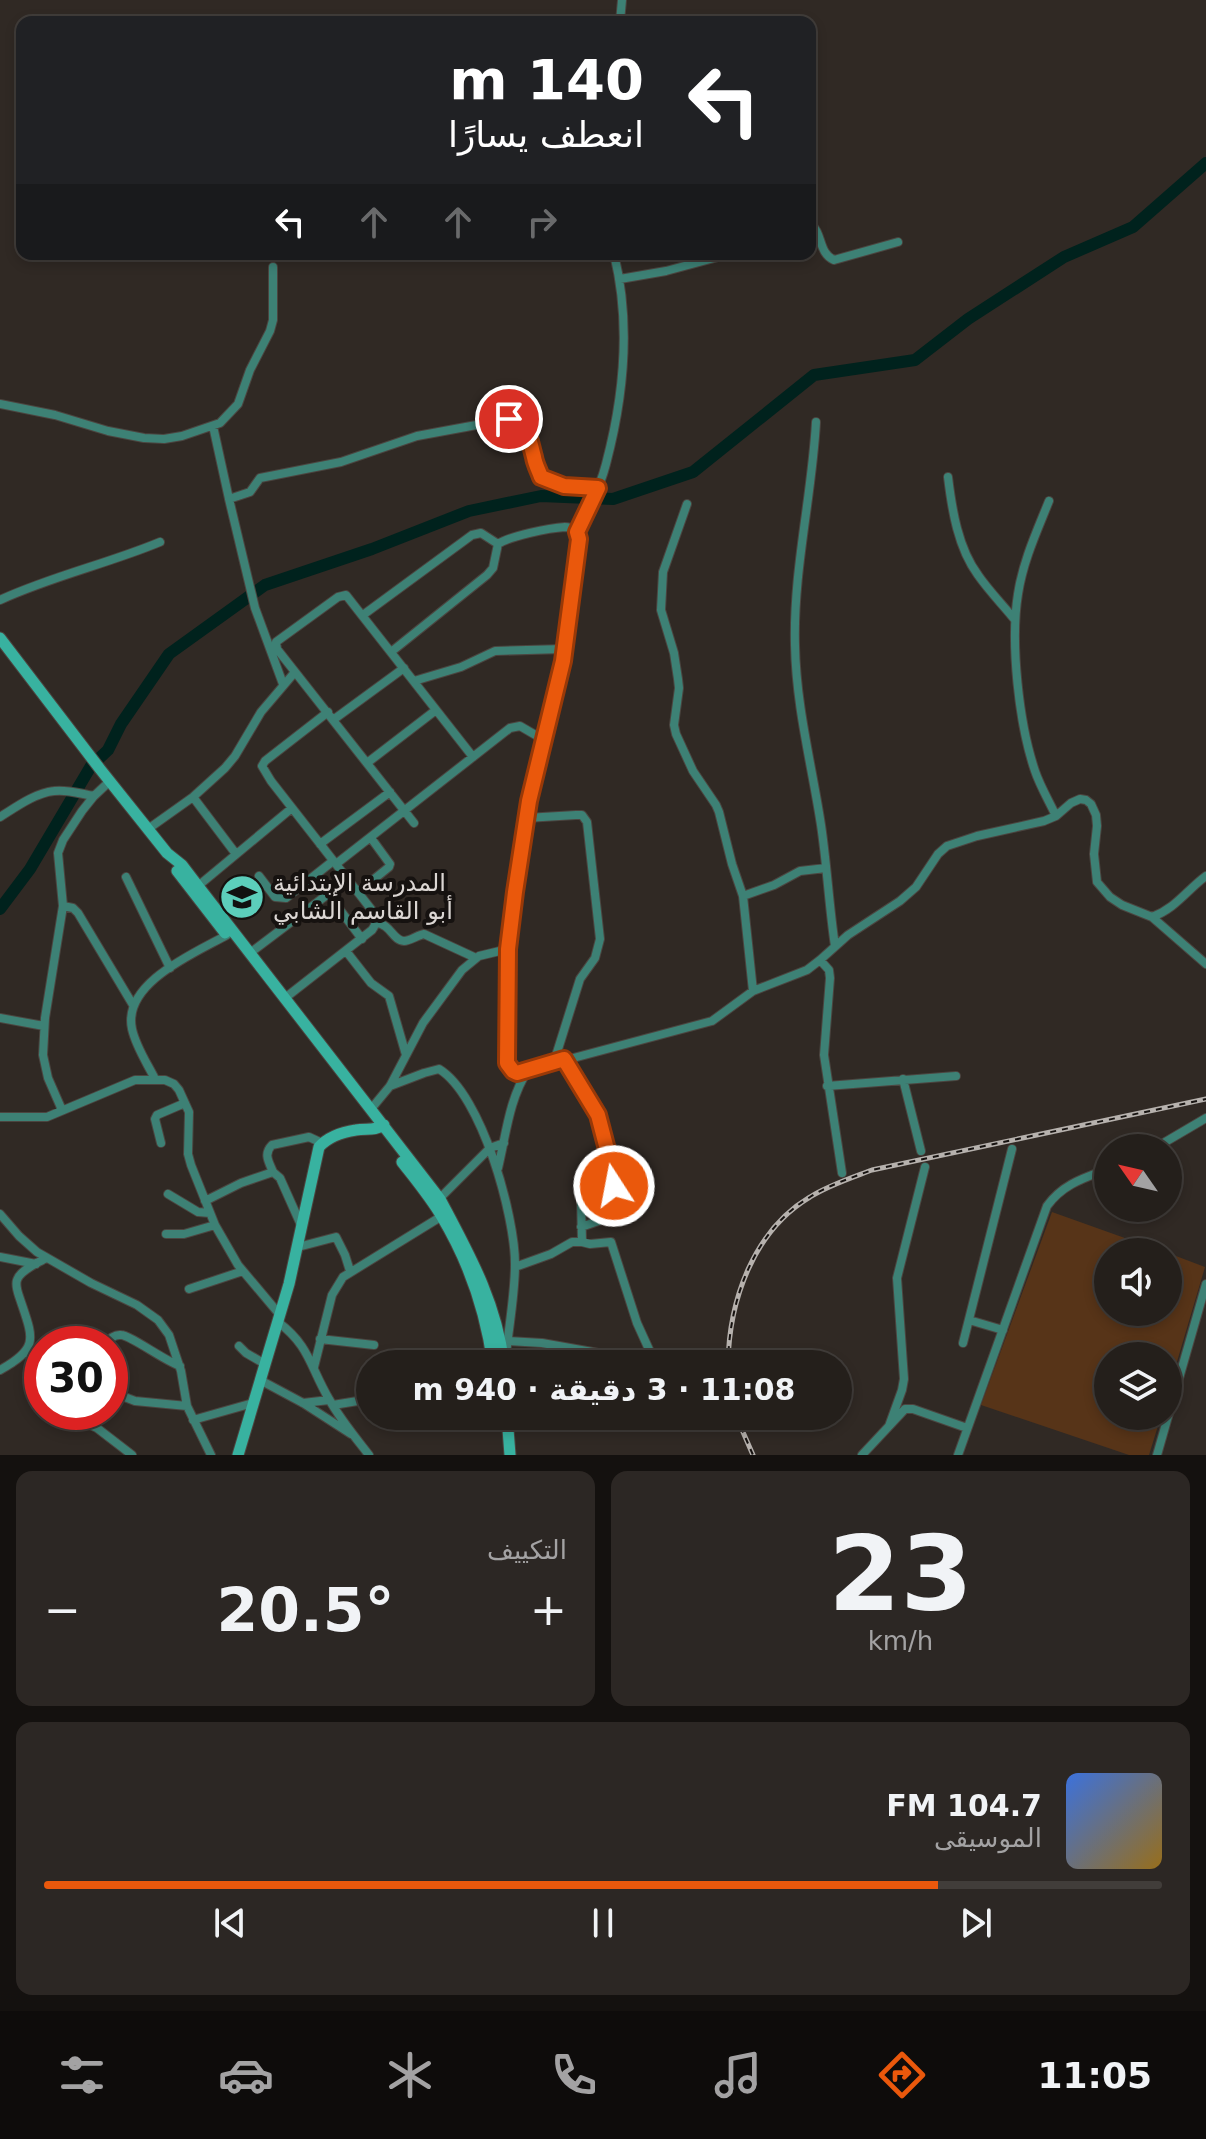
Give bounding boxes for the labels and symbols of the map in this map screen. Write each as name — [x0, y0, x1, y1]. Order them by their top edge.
pin — [475, 385, 543, 453]
place label: المدرسة الإبتدائية أبو القاسم الشابي — [273, 869, 453, 925]
school or university icon: المدرسة الإبتدائية أبو القاسم الشابي — [218, 873, 266, 921]
north arrow — [1094, 1134, 1182, 1222]
position arrow — [572, 1144, 656, 1228]
speed limit sign: 30 — [24, 1326, 128, 1430]

